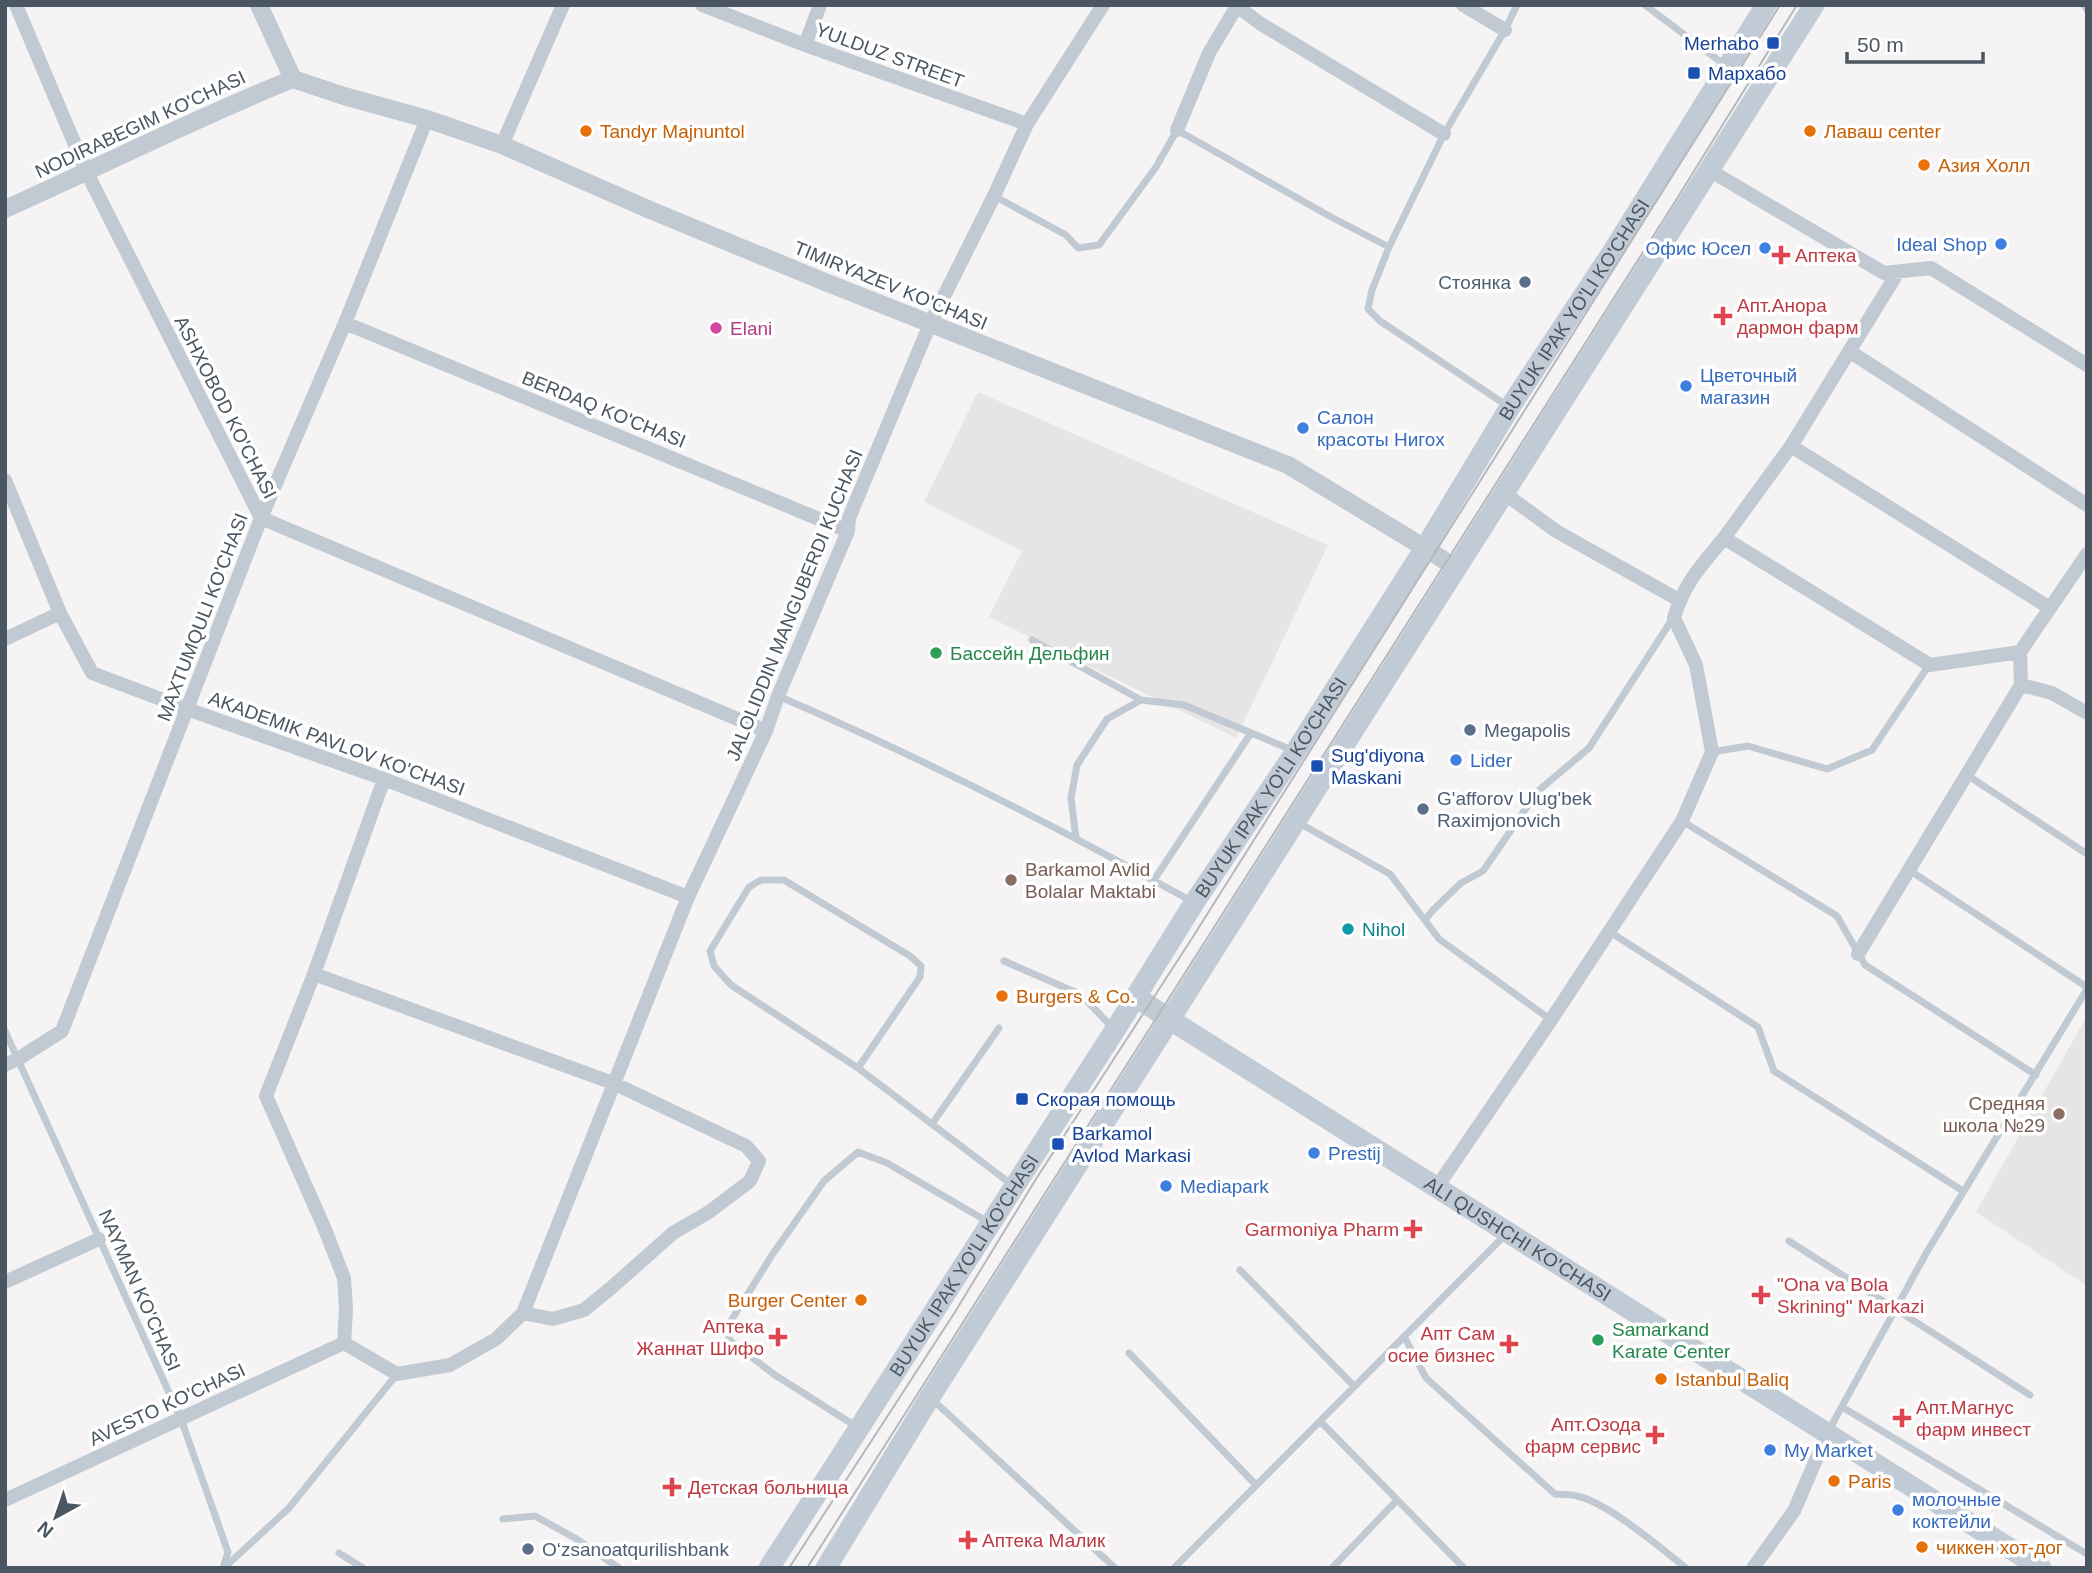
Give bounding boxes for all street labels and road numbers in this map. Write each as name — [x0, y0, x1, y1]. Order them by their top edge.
street label: YULDUZ STREET — [813, 19, 967, 92]
street label: NODIRABEGIM KO'CHASI — [32, 66, 249, 182]
street label: BUYUK IPAK YO'LI KO'CHASI — [1495, 195, 1654, 424]
street label: TIMIRYAZEV KO'CHASI — [791, 237, 991, 334]
street label: ASHXOBOD KO'CHASI — [170, 312, 281, 502]
street label: BERDAQ KO'CHASI — [519, 367, 689, 452]
street label: JALOLIDDIN MANGUBERDI KUCHASI — [722, 447, 867, 764]
street label: MAXTUMQULI KO'CHASI — [153, 510, 252, 724]
street label: BUYUK IPAK YO'LI KO'CHASI — [1191, 674, 1351, 901]
street label: AKADEMIK PAVLOV KO'CHASI — [206, 687, 468, 800]
street label: BUYUK IPAK YO'LI KO'CHASI — [885, 1151, 1043, 1380]
street label: ALI QUSHCHI KO'CHASI — [1421, 1173, 1615, 1306]
street label: NAYMAN KO'CHASI — [95, 1206, 185, 1374]
street label: AVESTO KO'CHASI — [86, 1359, 249, 1450]

